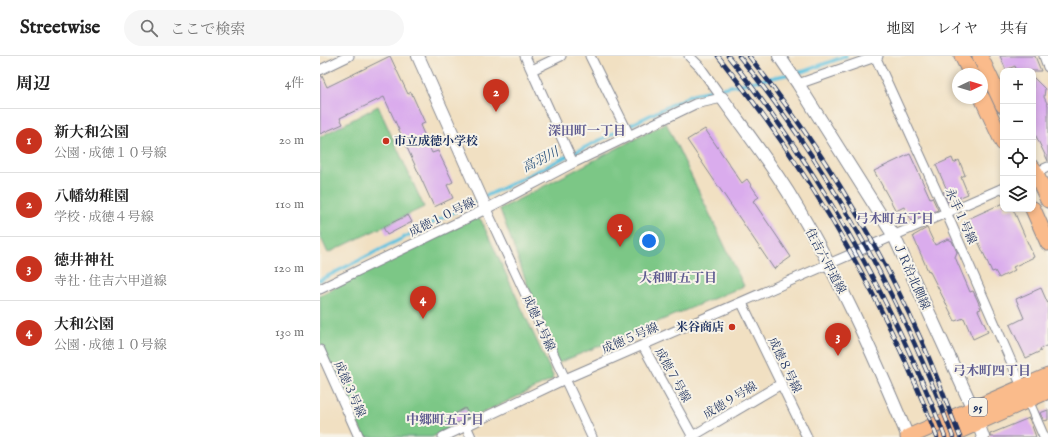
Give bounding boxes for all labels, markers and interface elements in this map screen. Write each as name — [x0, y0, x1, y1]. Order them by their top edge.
search box — [124, 10, 404, 46]
text: Streetwise — [20, 16, 100, 40]
icon: search — [138, 17, 160, 39]
text: ここで検索 — [170, 20, 245, 39]
text: 地図 — [887, 20, 915, 38]
text: レイヤ — [937, 20, 978, 38]
text: 共有 — [1000, 20, 1028, 38]
north arrow — [952, 68, 988, 104]
map controls — [1000, 68, 1036, 212]
button: + — [1000, 68, 1036, 104]
text: 周辺 — [16, 74, 50, 95]
text: 4件 — [285, 75, 304, 92]
pin: 2 — [483, 79, 509, 112]
button: − — [1000, 104, 1036, 140]
text: 新大和公園 — [54, 123, 129, 142]
district label: 深田町一丁目 — [548, 123, 626, 140]
text: 1 — [27, 132, 31, 149]
text: 20 m — [279, 132, 304, 149]
place label: 市立成徳小学校 — [394, 134, 478, 149]
marker: 市立成徳小学校 — [381, 136, 391, 146]
button: locate — [1000, 140, 1036, 176]
water label: 高羽川 — [519, 143, 564, 177]
text: 公園 · 成徳１０号線 — [54, 145, 167, 162]
button: layers — [1000, 176, 1036, 212]
street label: 永手１号線 — [941, 186, 980, 247]
text: 八幡幼稚園 — [54, 187, 129, 206]
street label: 成徳１０号線 — [407, 195, 478, 240]
text: 2 — [26, 196, 32, 213]
text: 110 m — [275, 196, 304, 213]
text: 学校 · 成徳４号線 — [54, 209, 154, 226]
district label: 弓木町五丁目 — [856, 211, 934, 228]
pin: 1 — [607, 214, 633, 247]
street label: 住吉六甲道線 — [802, 226, 849, 297]
your location — [639, 231, 659, 251]
street label: ＪＲ沿北側線 — [890, 240, 933, 312]
text: 徳井神社 — [54, 251, 114, 270]
text: 3 — [27, 260, 31, 277]
text: 120 m — [274, 260, 304, 277]
district label: 大和町五丁目 — [639, 270, 717, 287]
text: 寺社 · 住吉六甲道線 — [54, 273, 167, 290]
pin: 4 — [410, 286, 436, 319]
street label: 成徳４号線 — [519, 293, 558, 354]
text: 大和公園 — [54, 315, 114, 334]
street label: 成徳５号線 — [600, 320, 661, 357]
place label: 米谷商店 — [676, 320, 724, 335]
marker: 米谷商店 — [727, 322, 737, 332]
pin: 3 — [825, 323, 851, 356]
text: 4 — [26, 324, 32, 341]
text: 130 m — [275, 324, 304, 341]
street label: 成徳８号線 — [765, 335, 804, 395]
text: 公園 · 成徳１０号線 — [54, 337, 167, 354]
street label: 成徳７号線 — [651, 345, 694, 405]
street label: 成徳３号線 — [330, 359, 369, 420]
district label: 弓木町四丁目 — [953, 363, 1031, 380]
street label: 成徳９号線 — [701, 379, 760, 422]
road number: 95 — [969, 398, 987, 416]
district label: 中郷町五丁目 — [406, 412, 484, 429]

